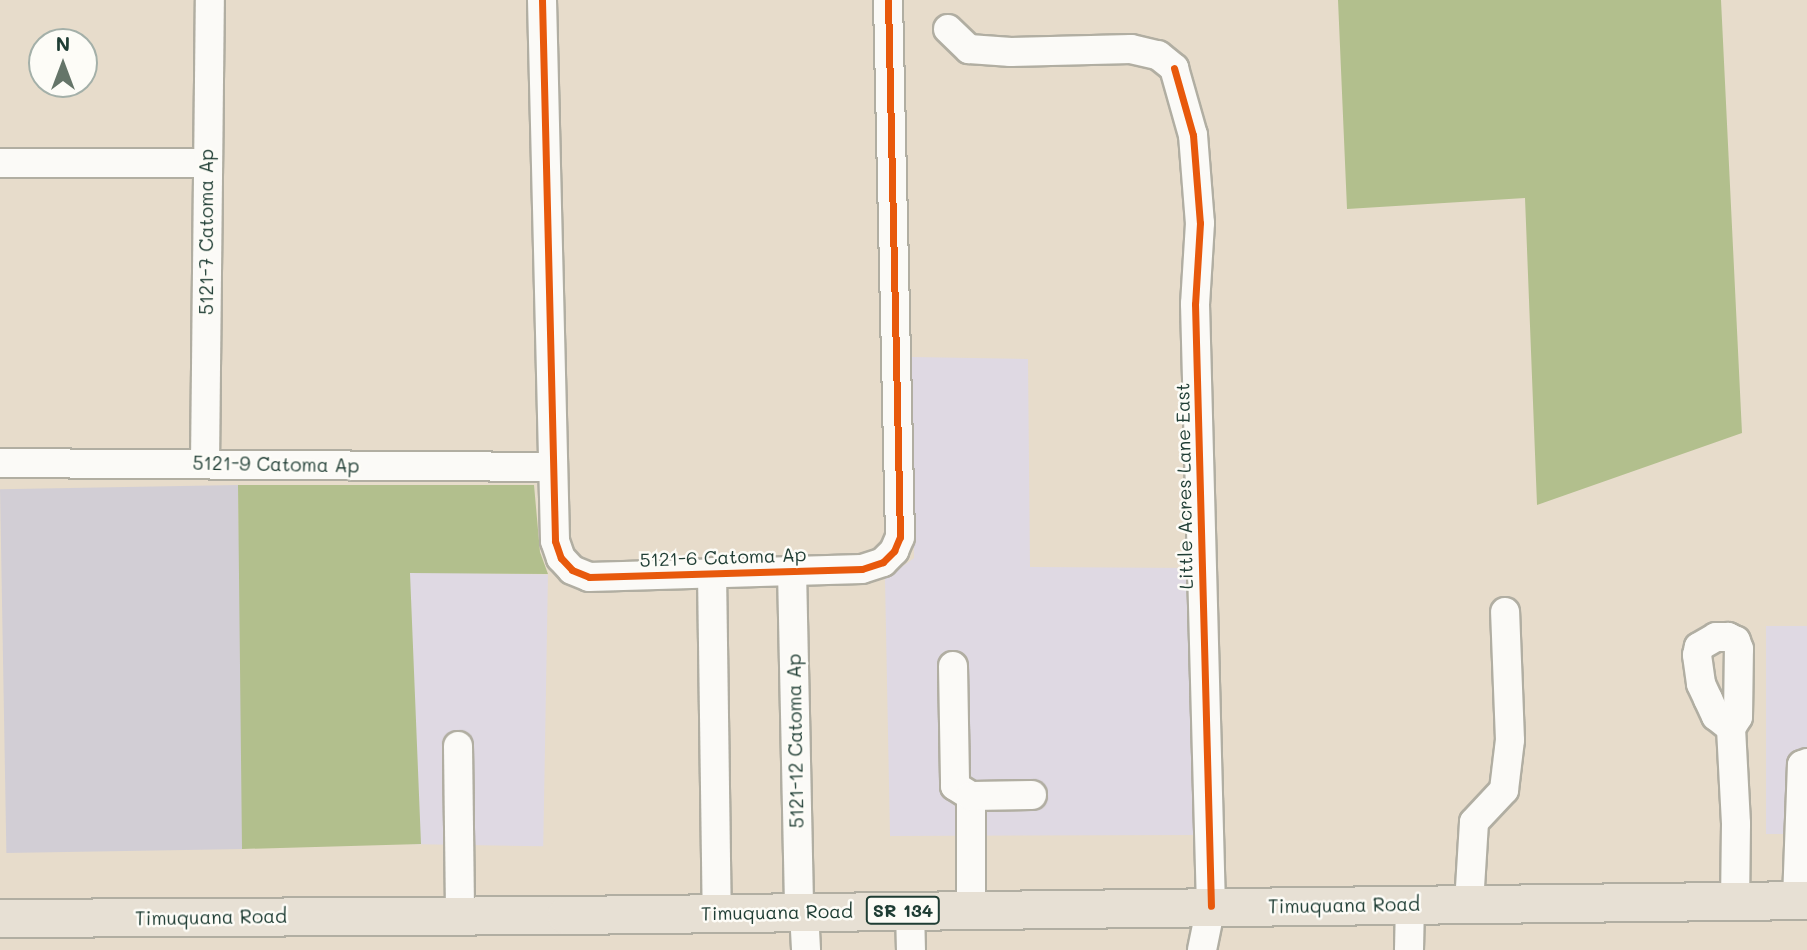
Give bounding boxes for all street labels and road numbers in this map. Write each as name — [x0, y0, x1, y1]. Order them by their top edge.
street label: 5121-7 Catoma Ap — [195, 149, 217, 315]
street label: Little Acres Lane East — [1171, 383, 1197, 589]
street label: 5121-9 Catoma Ap — [192, 451, 360, 477]
street label: 5121-6 Catoma Ap — [639, 543, 807, 571]
street label: 5121-12 Catoma Ap — [782, 653, 808, 829]
street label: Timuquana Road — [1268, 892, 1420, 918]
road number: SR 134 — [864, 896, 942, 925]
street label: Timuquana Road — [701, 899, 853, 925]
street label: Timuquana Road — [135, 904, 287, 930]

